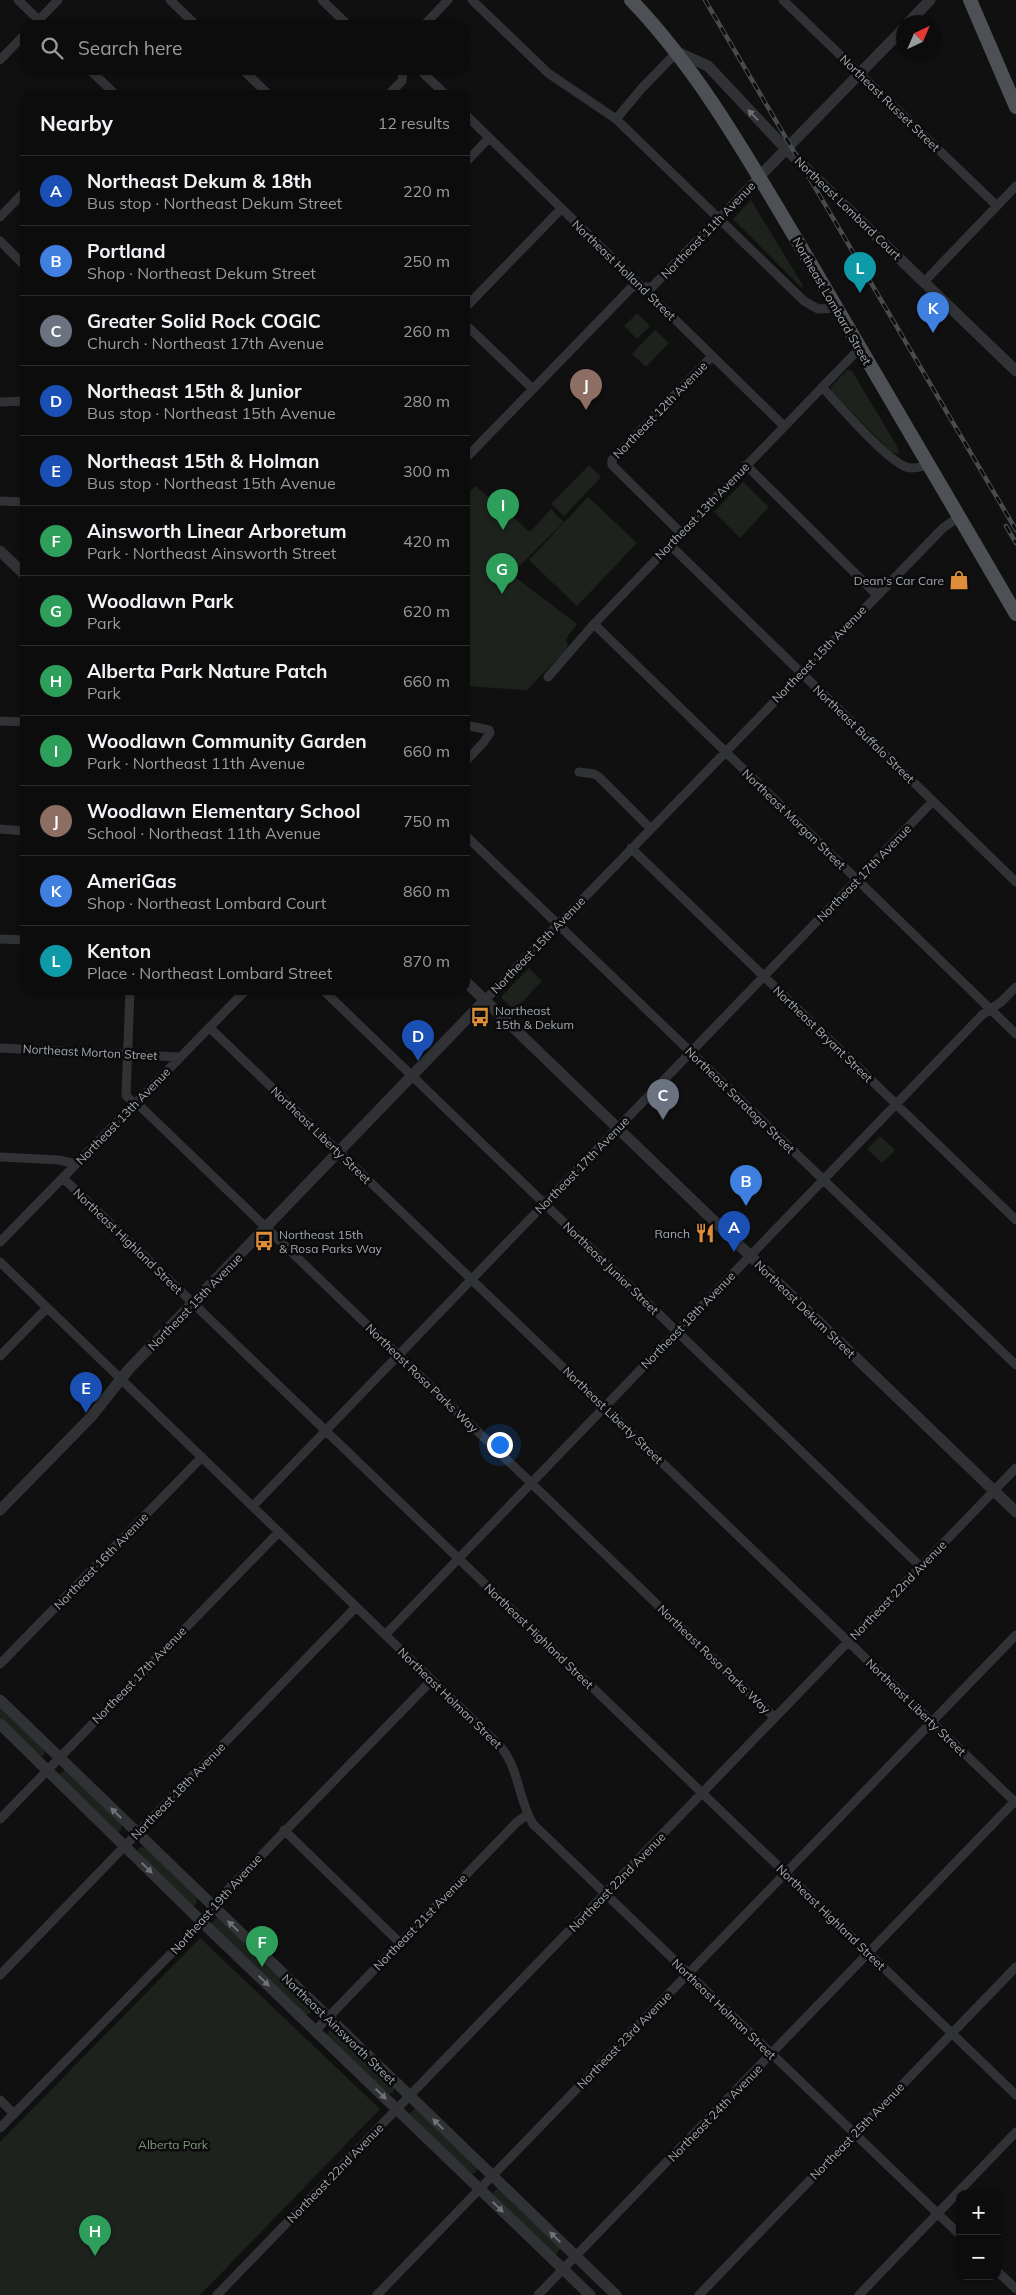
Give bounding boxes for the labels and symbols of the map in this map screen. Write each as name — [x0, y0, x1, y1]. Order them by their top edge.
north arrow — [896, 15, 941, 60]
street label: Northeast Russet Street — [837, 51, 943, 155]
one-way arrow — [747, 109, 759, 121]
street label: Northeast Lombard Court — [792, 153, 904, 263]
street label: Northeast 11th Avenue — [658, 178, 758, 282]
street label: Northeast Holland Street — [569, 217, 679, 323]
street label: Northeast Lombard Street — [790, 235, 874, 367]
pin: L — [844, 252, 876, 293]
pin: K — [917, 292, 949, 333]
street label: Northeast 12th Avenue — [610, 358, 710, 462]
pin: J — [570, 369, 602, 410]
street label: Northeast 13th Avenue — [652, 459, 752, 563]
pin: I — [487, 489, 519, 530]
pin: G — [486, 553, 518, 594]
shop icon: Dean's Car Care — [948, 569, 970, 591]
place label: Dean's Car Care — [854, 573, 944, 588]
street label: Northeast 15th Avenue — [769, 602, 869, 706]
street label: Northeast Buffalo Street — [810, 682, 918, 786]
street label: Northeast Morgan Street — [739, 766, 849, 872]
street label: Northeast 17th Avenue — [814, 821, 914, 925]
street label: Northeast 15th Avenue — [488, 893, 588, 997]
street label: Northeast Bryant Street — [770, 983, 876, 1085]
place label: Northeast 15th & Dekum — [495, 1003, 574, 1032]
bus stop icon: Northeast 15th & Dekum — [469, 1006, 491, 1028]
pin: D — [402, 1020, 434, 1061]
street label: Northeast Morton Street — [22, 1041, 158, 1063]
street label: Northeast Saratoga Street — [682, 1044, 798, 1156]
street label: Northeast 13th Avenue — [73, 1064, 173, 1168]
pin: C — [647, 1079, 679, 1120]
street label: Northeast Liberty Street — [268, 1083, 374, 1187]
street label: Northeast 17th Avenue — [532, 1113, 632, 1217]
pin: B — [730, 1165, 762, 1206]
street label: Northeast Highland Street — [70, 1185, 186, 1297]
pin: A — [718, 1211, 750, 1252]
street label: Northeast Junior Street — [560, 1219, 662, 1317]
restaurant icon: Ranch — [694, 1222, 716, 1244]
place label: Ranch — [655, 1226, 690, 1241]
place label: Northeast 15th & Rosa Parks Way — [279, 1227, 383, 1256]
bus stop icon: Northeast 15th & Rosa Parks Way — [253, 1230, 275, 1252]
street label: Northeast 15th Avenue — [145, 1250, 245, 1354]
street label: Northeast Dekum Street — [752, 1257, 858, 1361]
street label: Northeast 18th Avenue — [638, 1268, 738, 1372]
street label: Northeast Rosa Parks Way — [363, 1320, 482, 1436]
street label: Northeast Liberty Street — [560, 1363, 666, 1467]
pin: E — [70, 1372, 102, 1413]
your location — [487, 1432, 513, 1458]
street label: Northeast 16th Avenue — [51, 1509, 151, 1613]
street label: Northeast 22nd Avenue — [847, 1537, 949, 1643]
street label: Northeast Highland Street — [481, 1580, 597, 1692]
street label: Northeast Rosa Parks Way — [655, 1601, 774, 1717]
street label: Northeast 17th Avenue — [89, 1623, 189, 1727]
street label: Northeast Holman Street — [395, 1644, 505, 1752]
street label: Northeast Liberty Street — [863, 1655, 969, 1759]
street label: Northeast 18th Avenue — [128, 1739, 228, 1843]
one-way arrow — [111, 1807, 123, 1819]
street label: Northeast 22nd Avenue — [566, 1829, 668, 1935]
street label: Northeast 19th Avenue — [167, 1851, 265, 1957]
street label: Northeast Highland Street — [773, 1861, 889, 1973]
one-way arrow — [141, 1862, 153, 1874]
street label: Northeast 21st Avenue — [370, 1871, 470, 1973]
one-way arrow — [227, 1921, 239, 1933]
pin: F — [246, 1926, 278, 1967]
street label: Northeast Holman Street — [669, 1955, 779, 2063]
street label: Northeast Ainsworth Street — [279, 1971, 399, 2087]
one-way arrow — [257, 1975, 269, 1987]
street label: Northeast 23rd Avenue — [574, 1988, 674, 2092]
street label: Northeast 24th Avenue — [665, 2061, 765, 2165]
street label: Northeast 25th Avenue — [807, 2079, 907, 2183]
one-way arrow — [375, 2088, 387, 2100]
one-way arrow — [432, 2118, 444, 2130]
street label: Northeast 22nd Avenue — [284, 2120, 386, 2226]
park label: Alberta Park — [138, 2137, 209, 2152]
one-way arrow — [492, 2201, 504, 2213]
pin: H — [79, 2215, 111, 2256]
one-way arrow — [550, 2231, 562, 2243]

